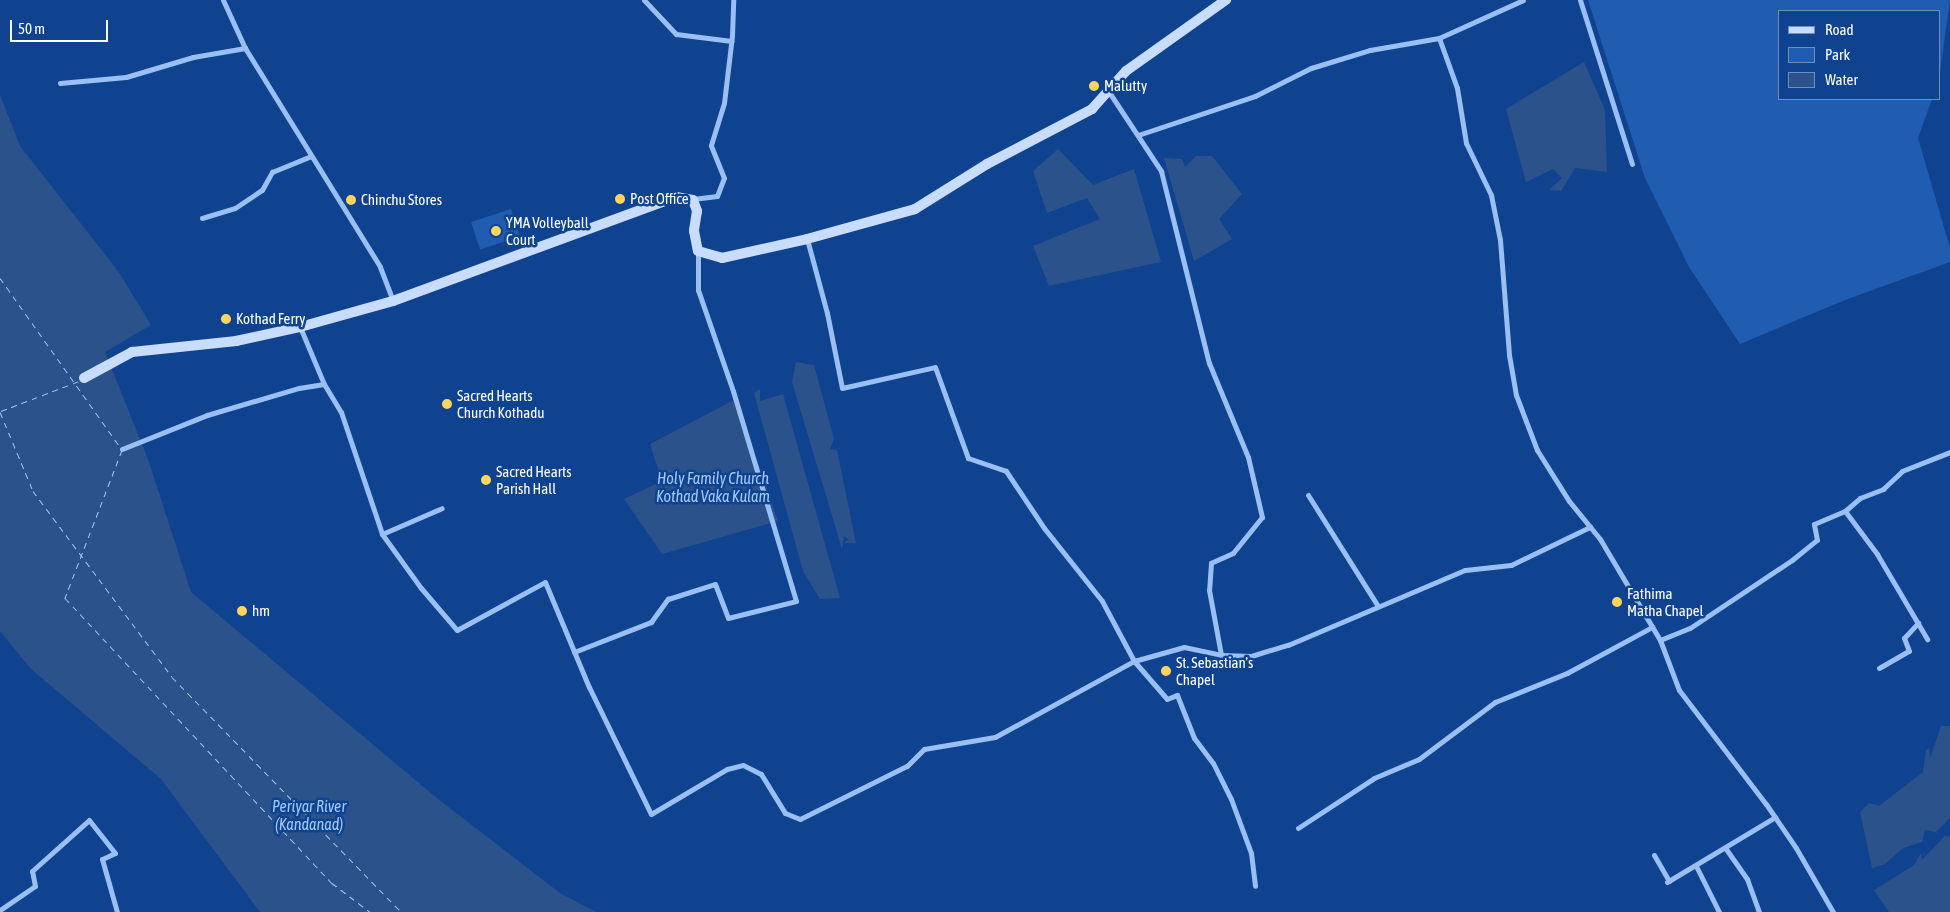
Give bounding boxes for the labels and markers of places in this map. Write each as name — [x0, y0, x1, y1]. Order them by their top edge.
place label: Malutty — [1104, 77, 1147, 95]
marker: Malutty — [1088, 80, 1100, 92]
place label: Post Office — [630, 190, 689, 208]
place label: Chinchu Stores — [361, 191, 442, 209]
marker: Post Office — [614, 193, 626, 205]
marker: Chinchu Stores — [345, 194, 357, 206]
place label: YMA Volleyball Court — [506, 213, 589, 248]
marker: YMA Volleyball Court — [490, 225, 502, 237]
place label: Kothad Ferry — [236, 310, 305, 328]
marker: Kothad Ferry — [220, 313, 232, 325]
place label: Sacred Hearts Church Kothadu — [457, 386, 545, 421]
marker: Sacred Hearts Church Kothadu — [441, 398, 453, 410]
place label: Sacred Hearts Parish Hall — [496, 462, 572, 497]
marker: Sacred Hearts Parish Hall — [480, 474, 492, 486]
place label: Fathima Matha Chapel — [1627, 584, 1704, 619]
marker: Fathima Matha Chapel — [1611, 596, 1623, 608]
place label: hm — [252, 602, 270, 620]
marker: hm — [236, 605, 248, 617]
place label: St. Sebastian's Chapel — [1176, 653, 1253, 688]
marker: St. Sebastian's Chapel — [1160, 665, 1172, 677]

